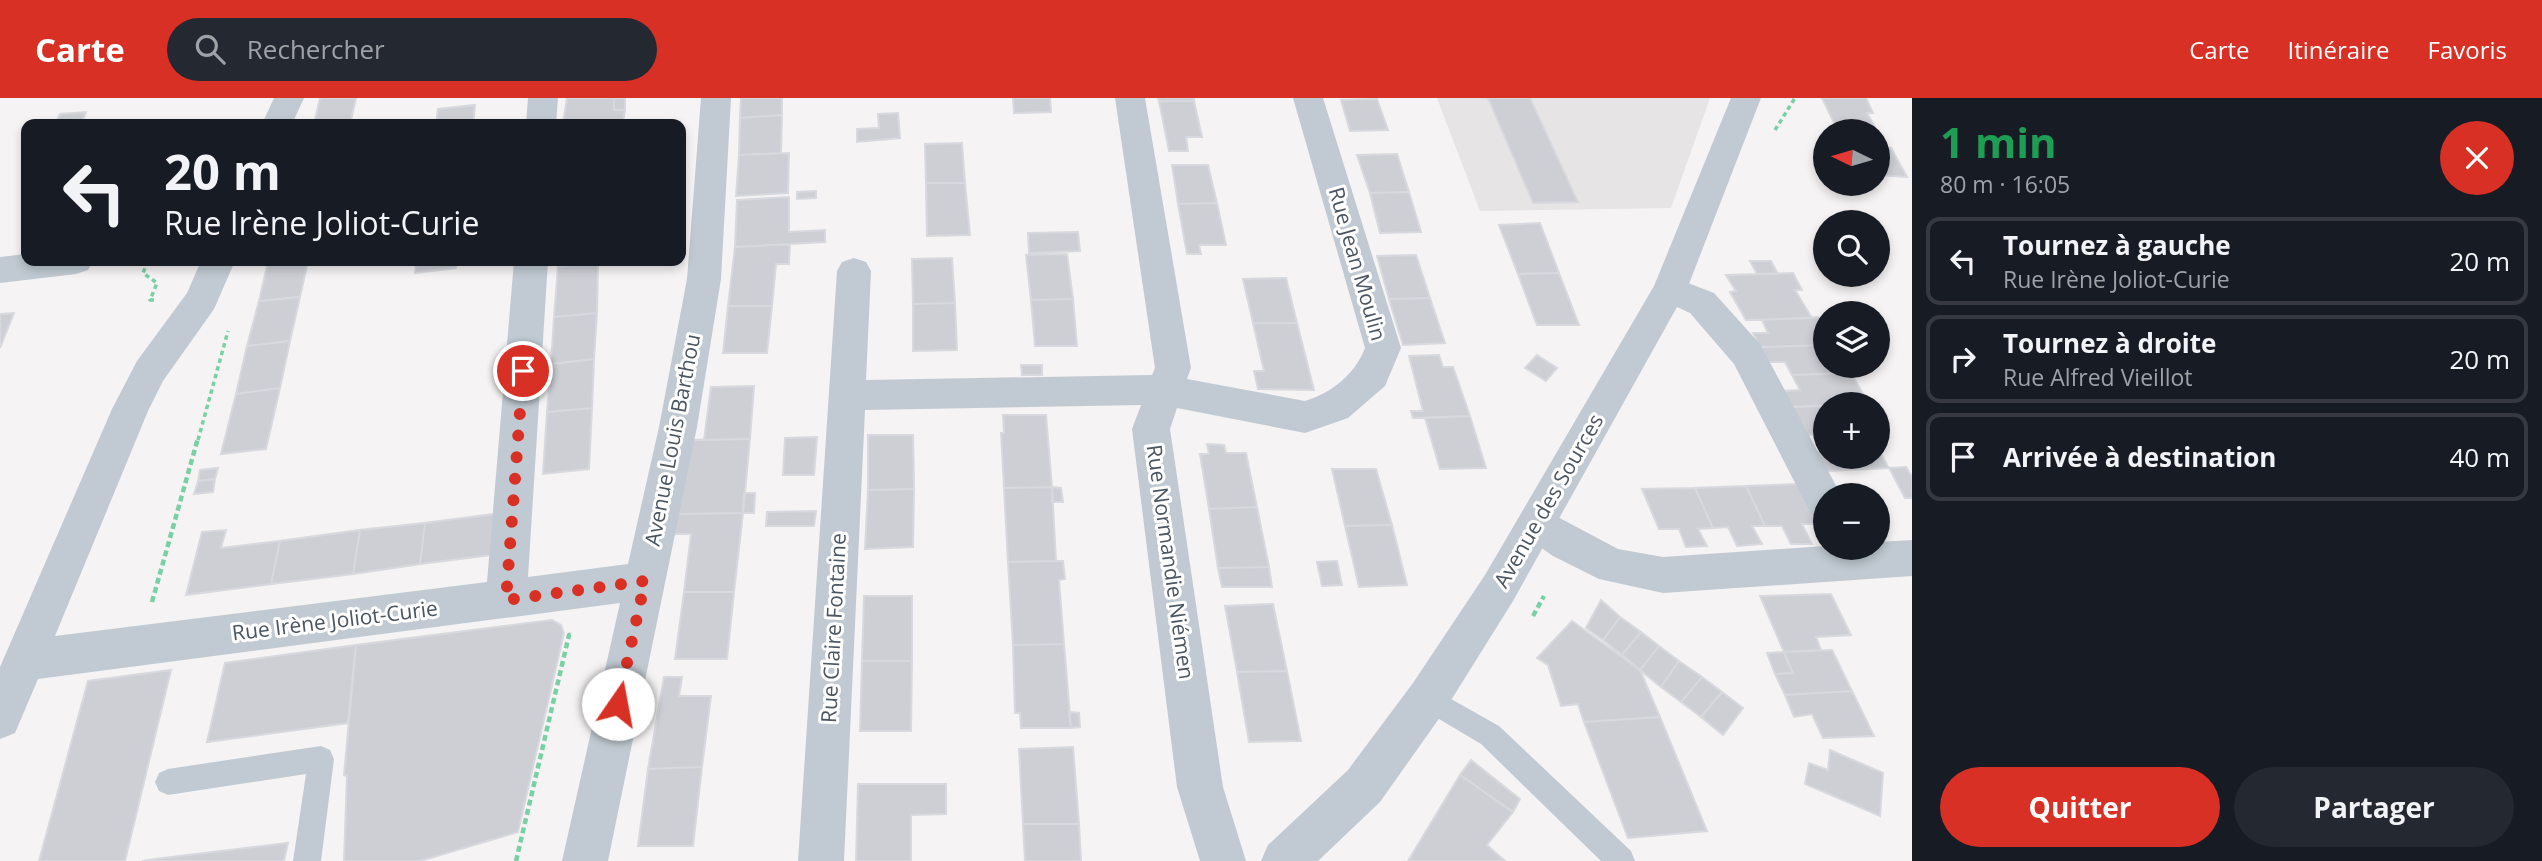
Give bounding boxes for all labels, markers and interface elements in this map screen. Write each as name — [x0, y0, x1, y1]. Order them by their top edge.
search box — [167, 18, 657, 81]
text: Carte — [35, 27, 125, 72]
icon: search — [191, 30, 229, 68]
text: Rechercher — [247, 31, 385, 67]
text: Carte — [2189, 33, 2250, 66]
text: Itinéraire — [2288, 33, 2390, 66]
text: Favoris — [2428, 33, 2507, 66]
text: 1 min — [1940, 113, 2057, 170]
north arrow — [1813, 119, 1890, 196]
map controls — [1813, 119, 1890, 560]
button: close — [2440, 121, 2514, 195]
text: 20 m — [164, 138, 281, 204]
icon: left — [49, 147, 140, 238]
text: 80 m · 16:05 — [1940, 168, 2070, 200]
street label: Rue Jean Moulin — [1323, 184, 1393, 344]
text: Rue Irène Joliot-Curie — [164, 201, 479, 244]
button: search — [1813, 210, 1890, 287]
text: Tournez à gauche — [2003, 227, 2231, 263]
icon: left — [1944, 242, 1982, 280]
text: 20 m — [2449, 243, 2510, 279]
text: Rue Irène Joliot-Curie — [2003, 263, 2230, 295]
button: layers — [1813, 301, 1890, 378]
text: Tournez à droite — [2003, 325, 2216, 361]
street label: Avenue Louis Barthou — [638, 331, 706, 548]
icon: right — [1944, 340, 1982, 378]
pin — [493, 341, 553, 401]
text: 20 m — [2449, 341, 2510, 377]
icon: arrive — [504, 352, 542, 390]
text: Rue Alfred Vieillot — [2003, 361, 2193, 393]
button: + — [1813, 392, 1890, 469]
street label: Avenue des Sources — [1487, 409, 1609, 592]
icon: arrive — [1944, 438, 1982, 476]
text: Arrivée à destination — [2003, 439, 2276, 475]
text: 40 m — [2449, 439, 2510, 475]
street label: Rue Normandie Niémen — [1141, 443, 1201, 681]
button: − — [1813, 483, 1890, 560]
street label: Rue Claire Fontaine — [814, 532, 852, 724]
street label: Rue Irène Joliot-Curie — [230, 593, 439, 647]
position arrow — [581, 667, 655, 741]
button: Quitter — [1940, 767, 2220, 847]
button: Partager — [2234, 767, 2514, 847]

